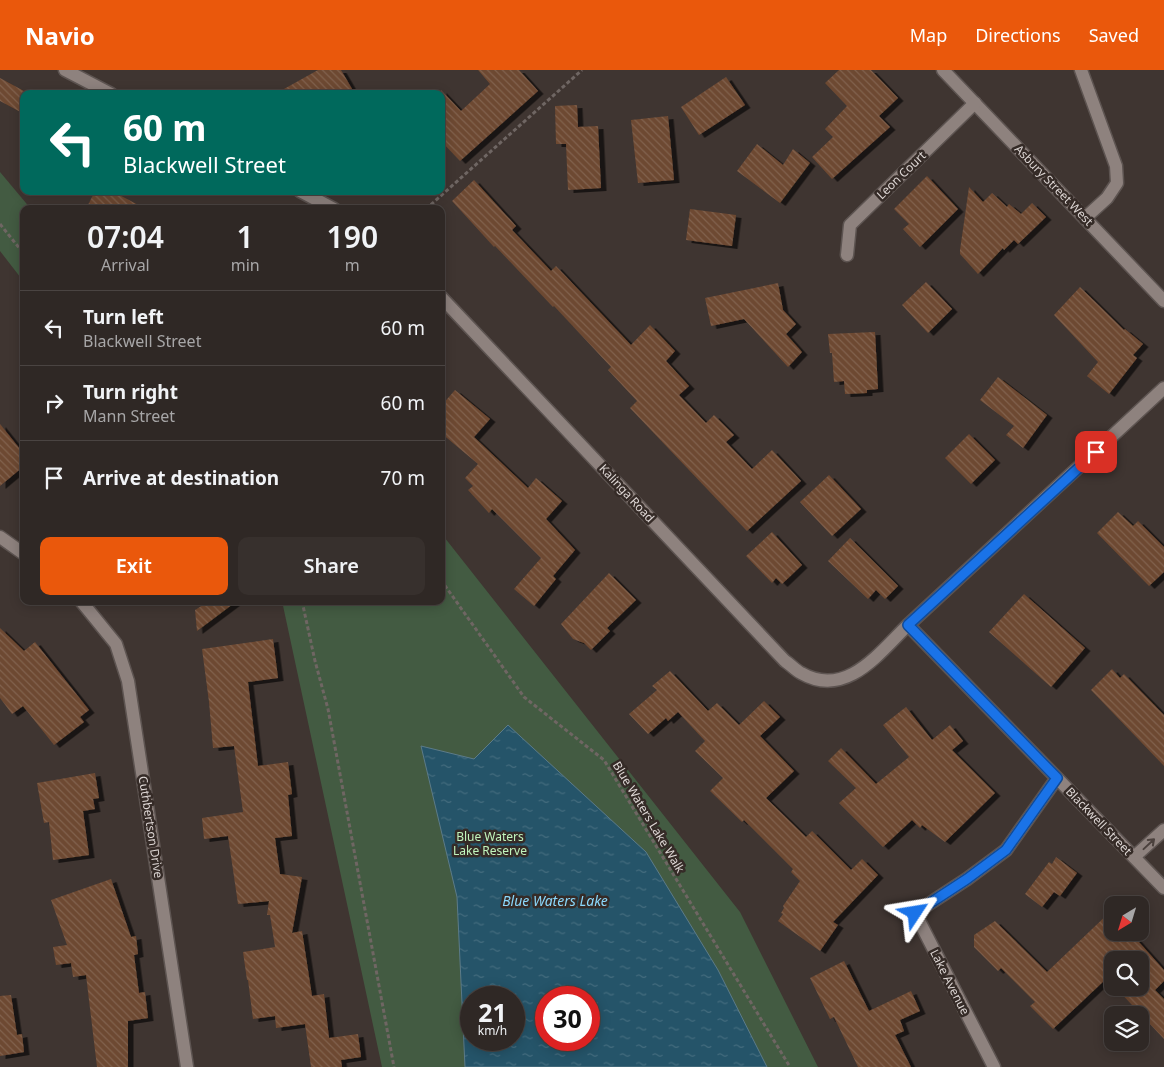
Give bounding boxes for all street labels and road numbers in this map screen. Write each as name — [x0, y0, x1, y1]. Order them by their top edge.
street label: Asbury Street West — [1011, 141, 1098, 230]
street label: Leon Court — [873, 147, 930, 203]
street label: Kalinga Road — [596, 460, 658, 526]
street label: Blue Waters Lake Walk — [609, 758, 689, 876]
street label: Cuthbertson Drive — [135, 775, 168, 880]
street label: Blackwell Street — [1062, 783, 1136, 859]
street label: Lake Avenue — [926, 946, 974, 1018]

